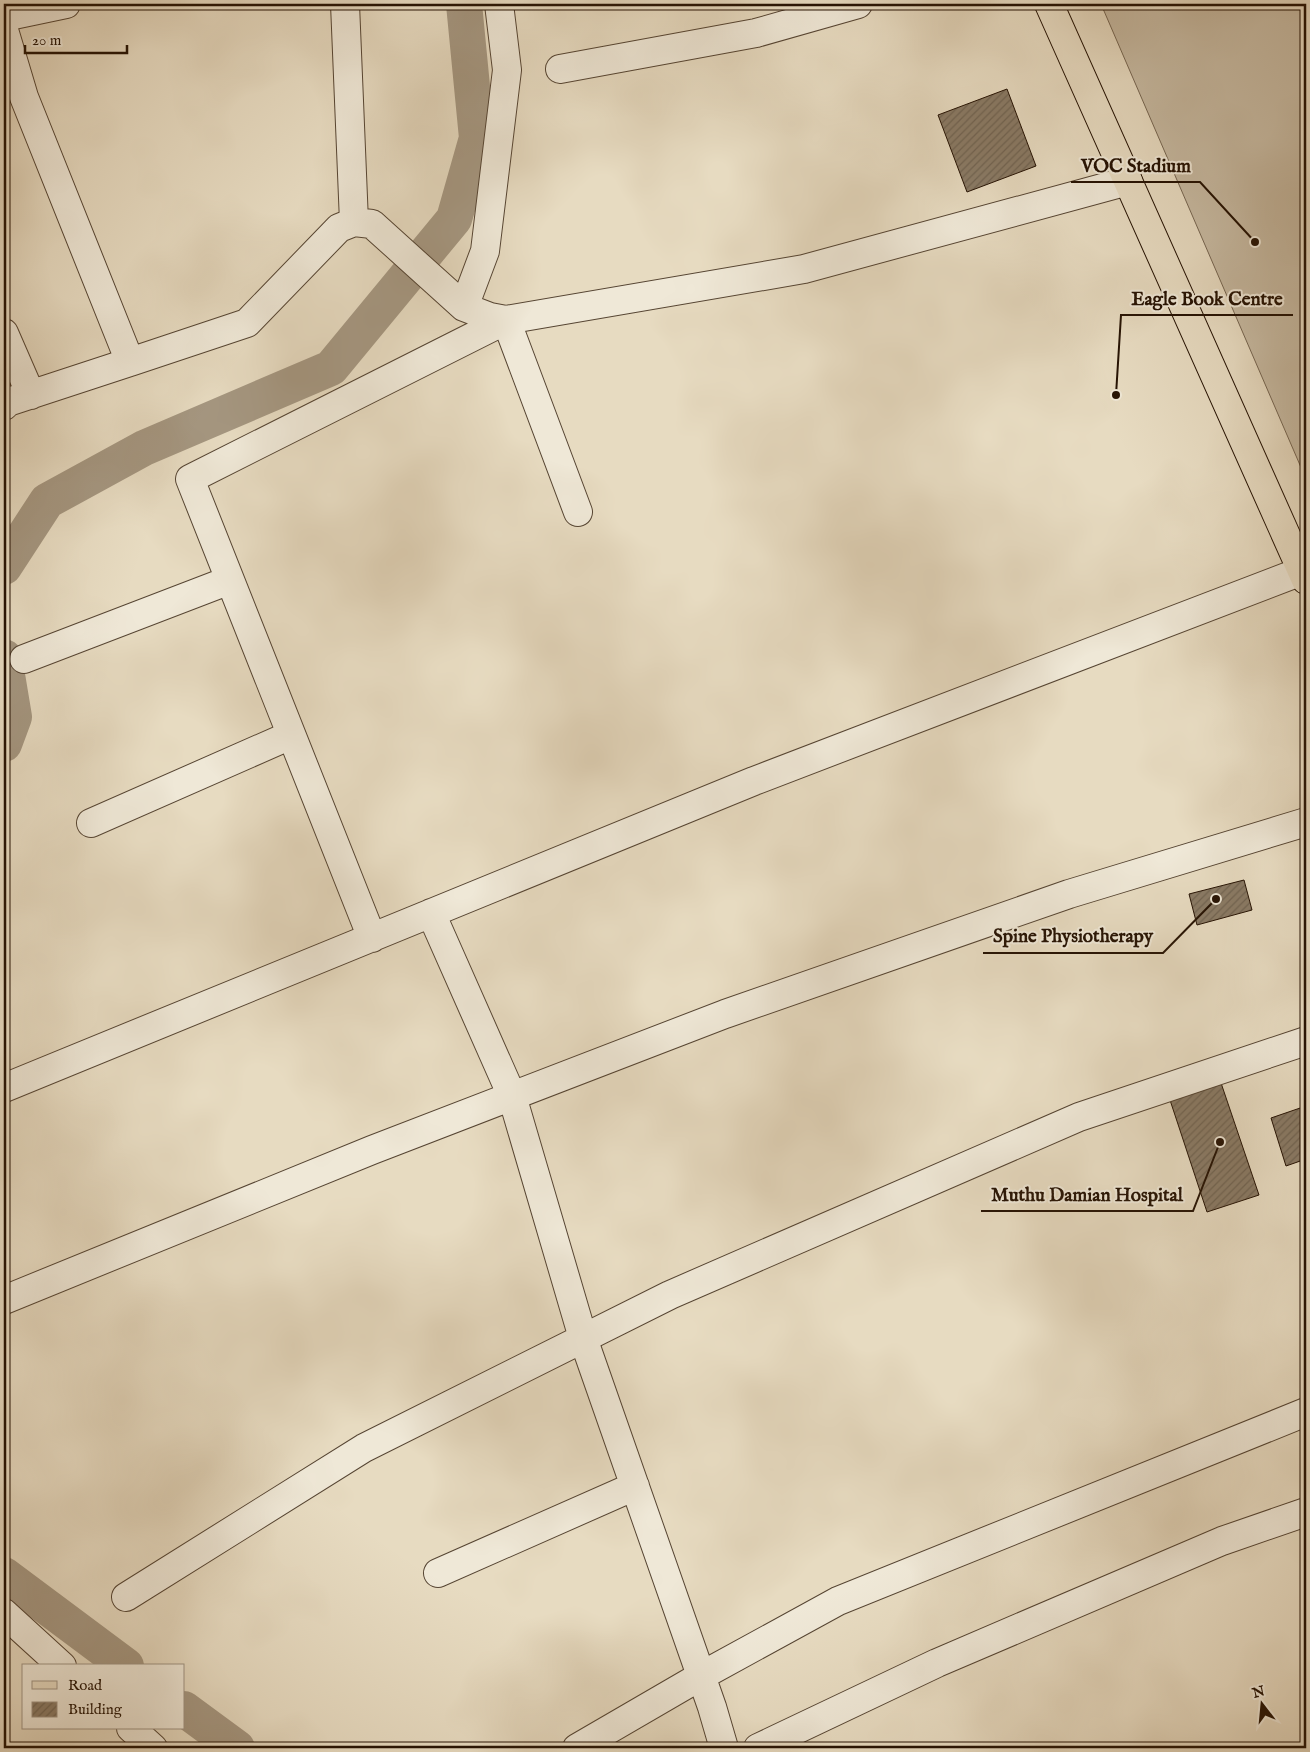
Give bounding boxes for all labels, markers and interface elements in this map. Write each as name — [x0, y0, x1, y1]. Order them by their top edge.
scale bar — [25, 22, 128, 54]
text: 20 m — [32, 31, 62, 50]
callout: VOC Stadium — [1071, 148, 1200, 182]
text: VOC Stadium — [1080, 155, 1191, 179]
callout: Eagle Book Centre — [1121, 281, 1293, 315]
text: Eagle Book Centre — [1131, 288, 1283, 312]
callout: Spine Physiotherapy — [983, 919, 1163, 953]
text: Spine Physiotherapy — [993, 925, 1154, 949]
callout: Muthu Damian Hospital — [981, 1177, 1193, 1211]
text: Muthu Damian Hospital — [991, 1184, 1184, 1208]
legend — [22, 1664, 185, 1730]
text: Road — [68, 1676, 103, 1695]
north arrow — [1238, 1680, 1288, 1730]
text: N — [1249, 1682, 1267, 1703]
text: Building — [68, 1700, 123, 1719]

